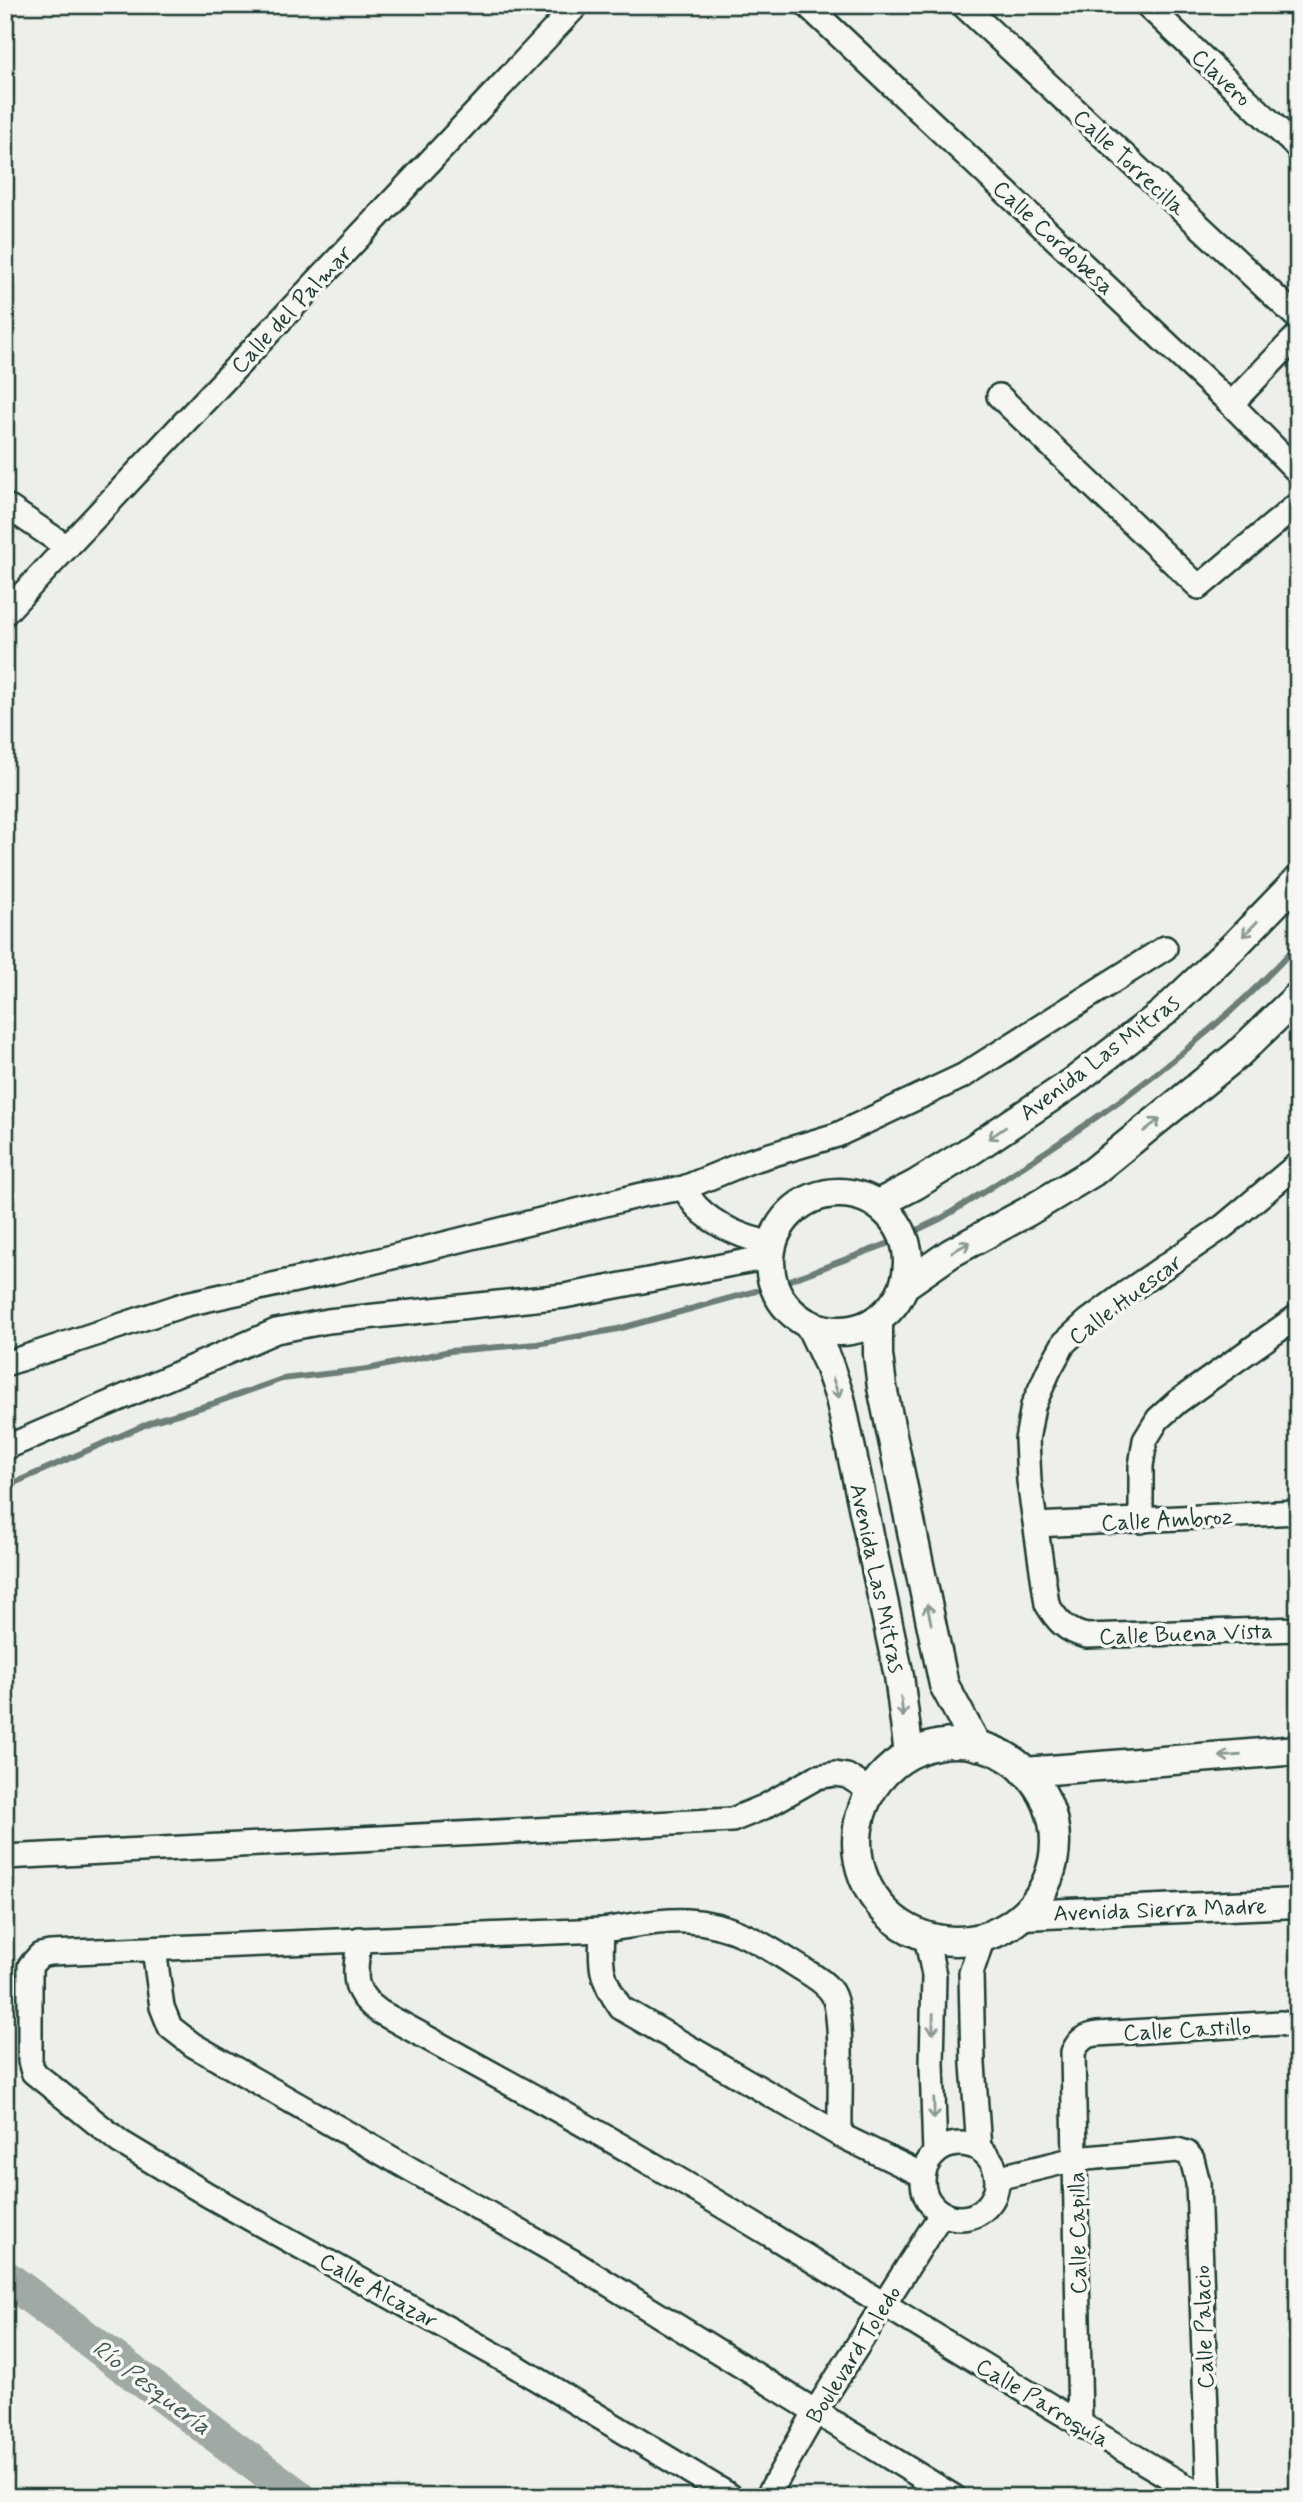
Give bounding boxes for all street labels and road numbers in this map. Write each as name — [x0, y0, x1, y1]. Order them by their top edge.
street label: Clavero — [1184, 43, 1257, 114]
street label: Calle Torrecilla — [1066, 103, 1192, 224]
street label: Calle Cordobesa — [985, 174, 1120, 303]
street label: Calle del Palmar — [225, 239, 360, 381]
street label: Avenida Las Mitras — [1014, 988, 1186, 1129]
street label: Calle Huescar — [1063, 1248, 1189, 1353]
street label: Avenida Las Mitras — [841, 1481, 911, 1676]
street label: Calle Ambroz — [1100, 1503, 1234, 1539]
street label: Calle Buena Vista — [1099, 1617, 1274, 1653]
street label: Avenida Sierra Madre — [1053, 1892, 1268, 1930]
street label: Calle Castillo — [1122, 2013, 1252, 2049]
street label: Calle Capilla — [1063, 2171, 1095, 2295]
street label: Calle Alcazar — [313, 2247, 443, 2337]
street label: Calle Palacio — [1188, 2264, 1222, 2389]
street label: Boulevard Toledo — [800, 2280, 909, 2430]
street label: Calle Parroquía — [970, 2352, 1114, 2455]

